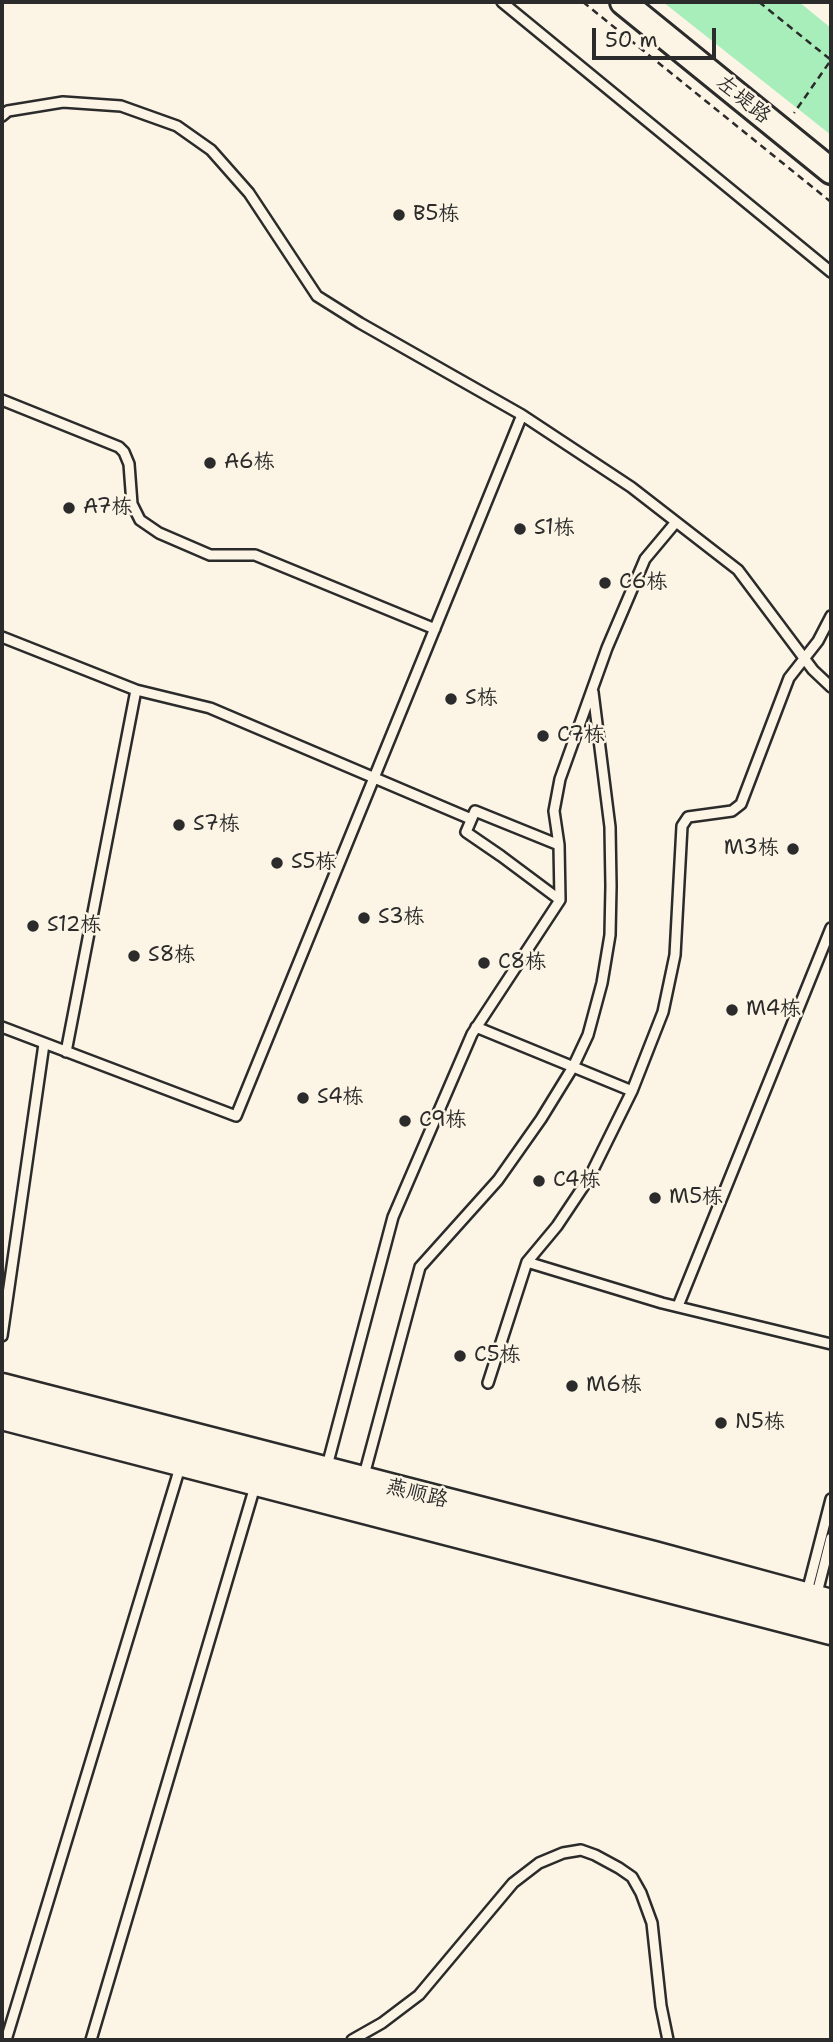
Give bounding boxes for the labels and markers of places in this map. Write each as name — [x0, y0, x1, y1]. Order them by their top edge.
place label: B5栋 — [413, 202, 459, 228]
marker: B5栋 — [391, 207, 407, 223]
place label: A6栋 — [224, 450, 275, 476]
marker: A6栋 — [202, 455, 218, 471]
place label: A7栋 — [83, 495, 133, 521]
marker: A7栋 — [61, 500, 77, 516]
place label: S1栋 — [534, 516, 575, 542]
marker: S1栋 — [512, 521, 528, 537]
place label: C6栋 — [619, 570, 668, 596]
marker: C6栋 — [597, 575, 613, 591]
place label: S栋 — [465, 686, 498, 712]
marker: S栋 — [443, 691, 459, 707]
place label: C7栋 — [557, 723, 605, 749]
marker: C7栋 — [535, 728, 551, 744]
place label: S7栋 — [193, 812, 240, 838]
marker: S7栋 — [171, 817, 187, 833]
place label: M3栋 — [724, 836, 779, 862]
marker: M3栋 — [785, 841, 801, 857]
place label: S5栋 — [291, 850, 336, 876]
marker: S5栋 — [269, 855, 285, 871]
place label: S3栋 — [378, 905, 425, 931]
marker: S3栋 — [356, 910, 372, 926]
place label: S12栋 — [47, 913, 101, 939]
marker: S12栋 — [25, 918, 41, 934]
place label: S8栋 — [148, 943, 195, 969]
marker: S8栋 — [126, 948, 142, 964]
place label: C8栋 — [498, 950, 546, 976]
marker: C8栋 — [476, 955, 492, 971]
place label: M4栋 — [746, 997, 801, 1023]
marker: M4栋 — [724, 1002, 740, 1018]
place label: S4栋 — [317, 1085, 364, 1111]
marker: S4栋 — [295, 1090, 311, 1106]
place label: C9栋 — [419, 1108, 467, 1134]
marker: C9栋 — [397, 1113, 413, 1129]
place label: C4栋 — [553, 1168, 600, 1194]
marker: C4栋 — [531, 1173, 547, 1189]
place label: M5栋 — [669, 1185, 723, 1211]
marker: M5栋 — [647, 1190, 663, 1206]
place label: C5栋 — [474, 1343, 521, 1369]
marker: C5栋 — [452, 1348, 468, 1364]
place label: M6栋 — [586, 1373, 642, 1399]
marker: M6栋 — [564, 1378, 580, 1394]
place label: N5栋 — [735, 1410, 785, 1436]
marker: N5栋 — [713, 1415, 729, 1431]

